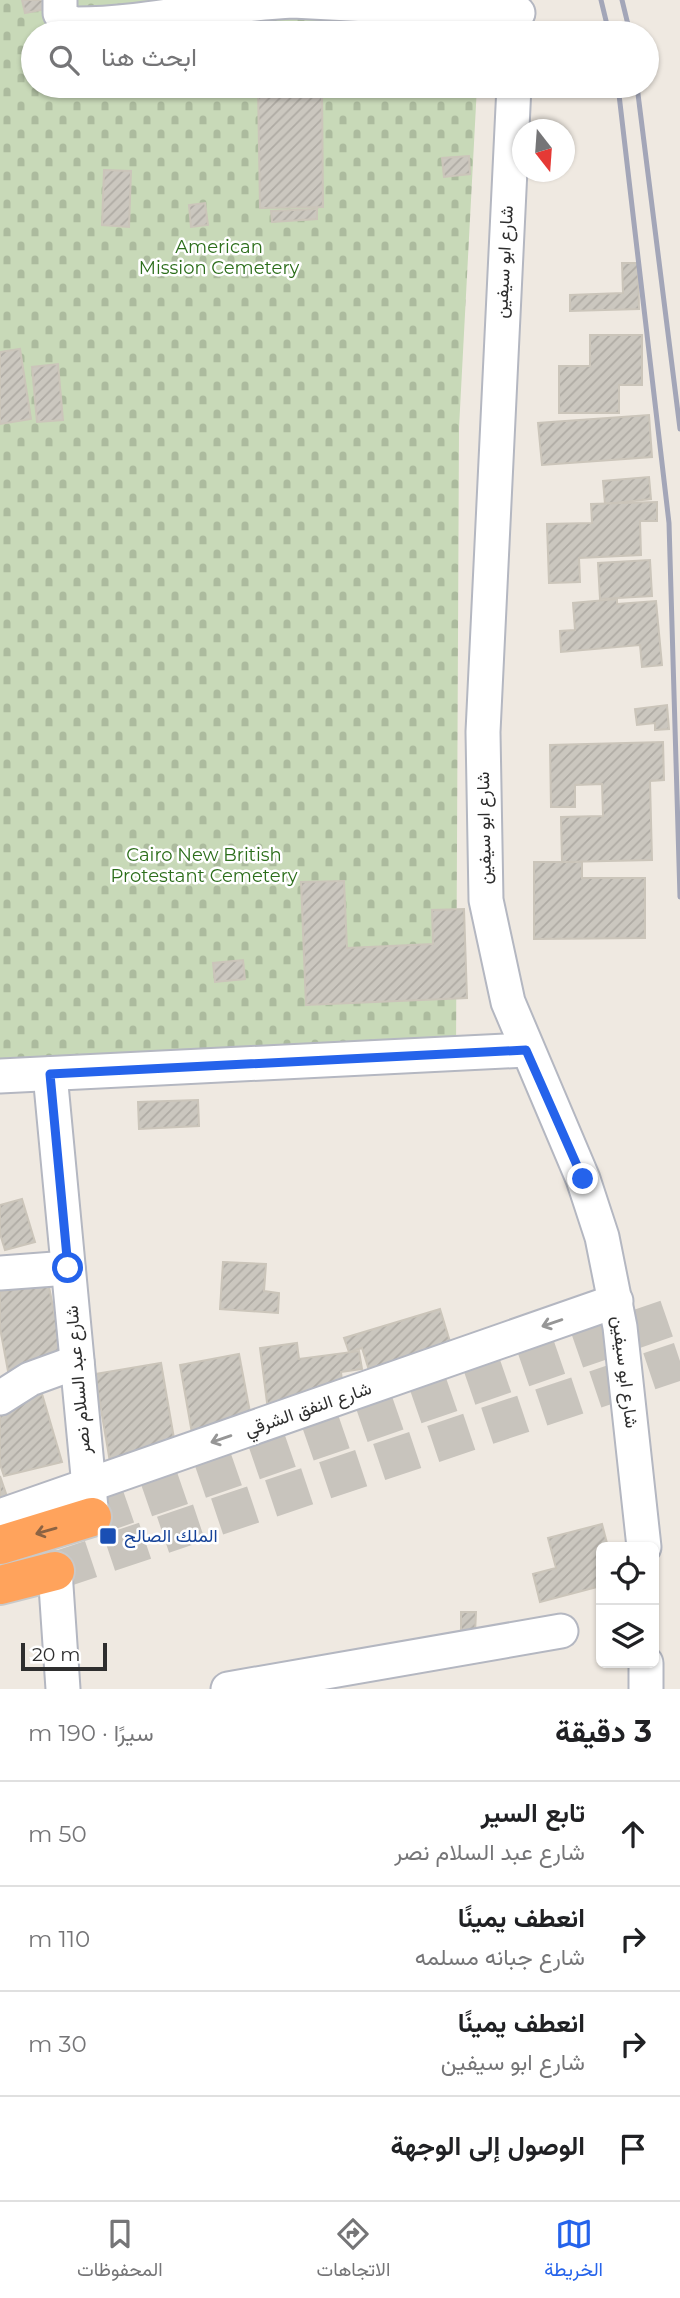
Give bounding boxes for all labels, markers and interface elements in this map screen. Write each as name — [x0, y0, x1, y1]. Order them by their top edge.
search box — [21, 21, 659, 98]
icon: search — [45, 41, 83, 79]
text: ابحث هنا — [101, 41, 197, 73]
north arrow — [512, 119, 575, 182]
street label: شارع ابو سيفين — [490, 205, 519, 319]
park label: American Mission Cemetery — [139, 236, 299, 279]
street label: شارع ابو سيفين — [472, 771, 497, 885]
park label: Cairo New British Protestant Cemetery — [110, 844, 298, 887]
route end — [567, 1163, 598, 1194]
route start — [52, 1252, 83, 1283]
street label: شارع عبد السلام نصر — [61, 1305, 97, 1456]
street label: شارع ابو سيفين — [606, 1315, 643, 1430]
one-way arrow — [541, 1318, 563, 1330]
street label: شارع النفق الشرقي — [242, 1377, 376, 1445]
one-way arrow — [211, 1434, 233, 1446]
one-way arrow — [35, 1525, 57, 1538]
place label: الملك الصالح — [124, 1525, 218, 1548]
marker: الملك الصالح — [98, 1526, 118, 1546]
map controls — [596, 1542, 659, 1668]
button: locate — [596, 1542, 659, 1605]
button: layers — [596, 1605, 659, 1668]
scale bar — [21, 1640, 107, 1672]
text: 20 m — [32, 1643, 80, 1666]
text: 3 دقيقة — [555, 1713, 652, 1750]
text: سيرًا · 190 m — [28, 1719, 154, 1747]
text: تابع السير — [481, 1797, 585, 1829]
icon: ahead — [614, 1815, 652, 1853]
text: 50 m — [28, 1820, 87, 1848]
text: شارع عبد السلام نصر — [394, 1838, 585, 1866]
text: انعطف يمينًا — [458, 1902, 585, 1934]
icon: right — [614, 1920, 652, 1958]
text: 110 m — [28, 1925, 90, 1953]
text: شارع جبانه مسلمه — [415, 1943, 585, 1971]
text: انعطف يمينًا — [458, 2007, 585, 2039]
icon: right — [614, 2025, 652, 2063]
text: 30 m — [28, 2030, 87, 2058]
text: شارع ابو سيفين — [441, 2048, 585, 2076]
text: الوصول إلى الوجهة — [391, 2130, 585, 2162]
icon: arrive — [614, 2130, 652, 2168]
tab: المحفوظات — [77, 2215, 163, 2286]
tab: الاتجاهات — [317, 2215, 390, 2286]
tab: الخريطة — [544, 2215, 603, 2286]

